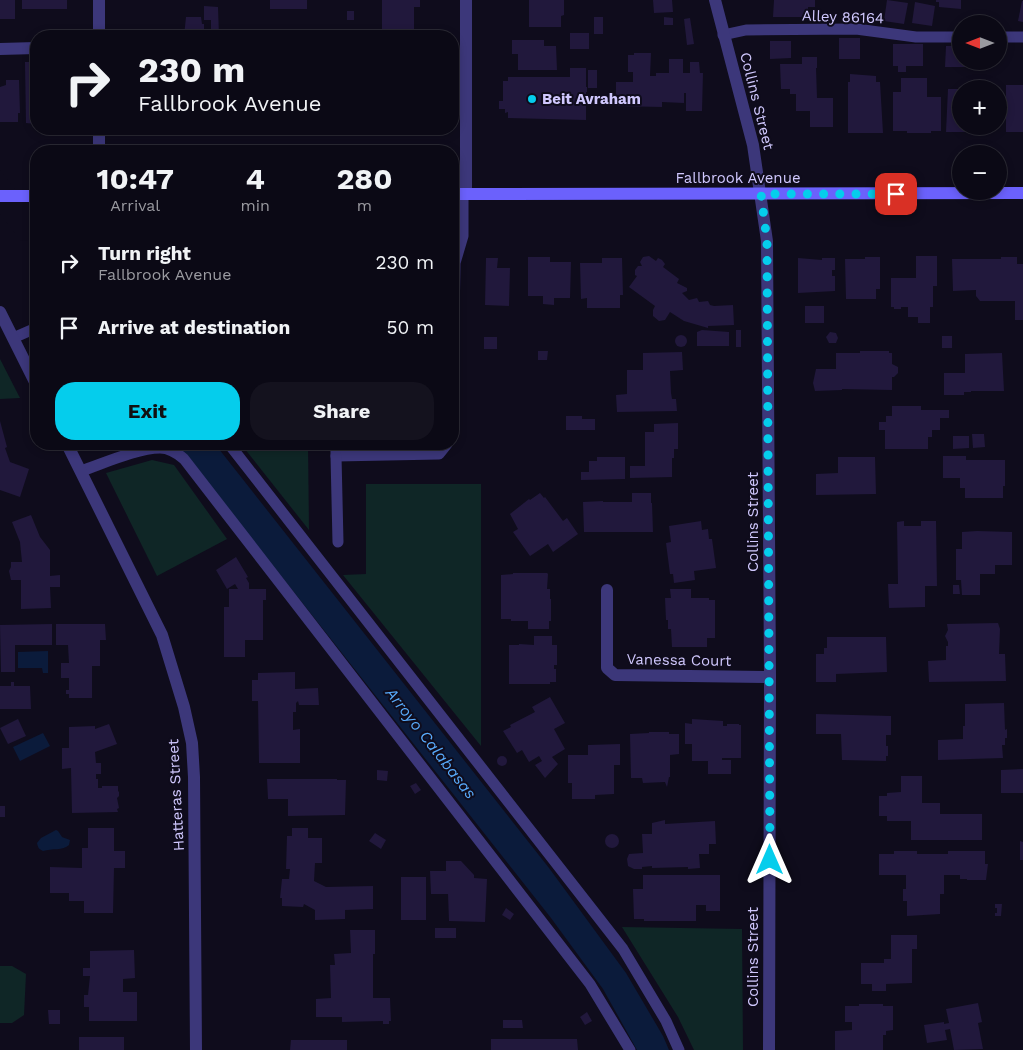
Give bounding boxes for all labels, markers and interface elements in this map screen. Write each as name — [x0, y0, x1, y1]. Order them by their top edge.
street label: Alley 86164 — [802, 7, 884, 27]
north arrow — [952, 15, 1008, 70]
map controls — [952, 15, 1007, 200]
text: 230 m — [138, 49, 245, 91]
icon: right — [55, 50, 120, 115]
street label: Collins Street — [736, 50, 778, 152]
button: + — [952, 80, 1007, 135]
place label: Beit Avraham — [542, 90, 641, 108]
text: Fallbrook Avenue — [138, 91, 321, 116]
marker: Beit Avraham — [526, 93, 538, 105]
button: − — [952, 145, 1007, 200]
text: 10:47 — [97, 161, 174, 196]
text: 4 — [246, 161, 265, 196]
text: 280 — [336, 161, 392, 196]
street label: Fallbrook Avenue — [675, 169, 801, 187]
pin — [875, 173, 917, 215]
icon: arrive — [882, 180, 910, 208]
text: Arrival — [110, 196, 160, 215]
text: min — [241, 196, 270, 215]
text: m — [357, 196, 372, 215]
text: Turn right — [98, 242, 191, 265]
icon: right — [55, 249, 83, 277]
text: 230 m — [375, 251, 434, 274]
text: Fallbrook Avenue — [98, 265, 231, 284]
icon: arrive — [55, 314, 83, 342]
text: Arrive at destination — [98, 316, 290, 339]
text: 50 m — [387, 316, 434, 339]
button: Exit — [55, 382, 240, 440]
button: Share — [250, 382, 434, 440]
street label: Collins Street — [744, 471, 762, 572]
street label: Vanessa Court — [626, 650, 732, 670]
water label: Arroyo Calabasas — [381, 683, 480, 802]
street label: Hatteras Street — [164, 738, 188, 851]
position arrow — [743, 833, 795, 885]
street label: Collins Street — [744, 906, 762, 1007]

